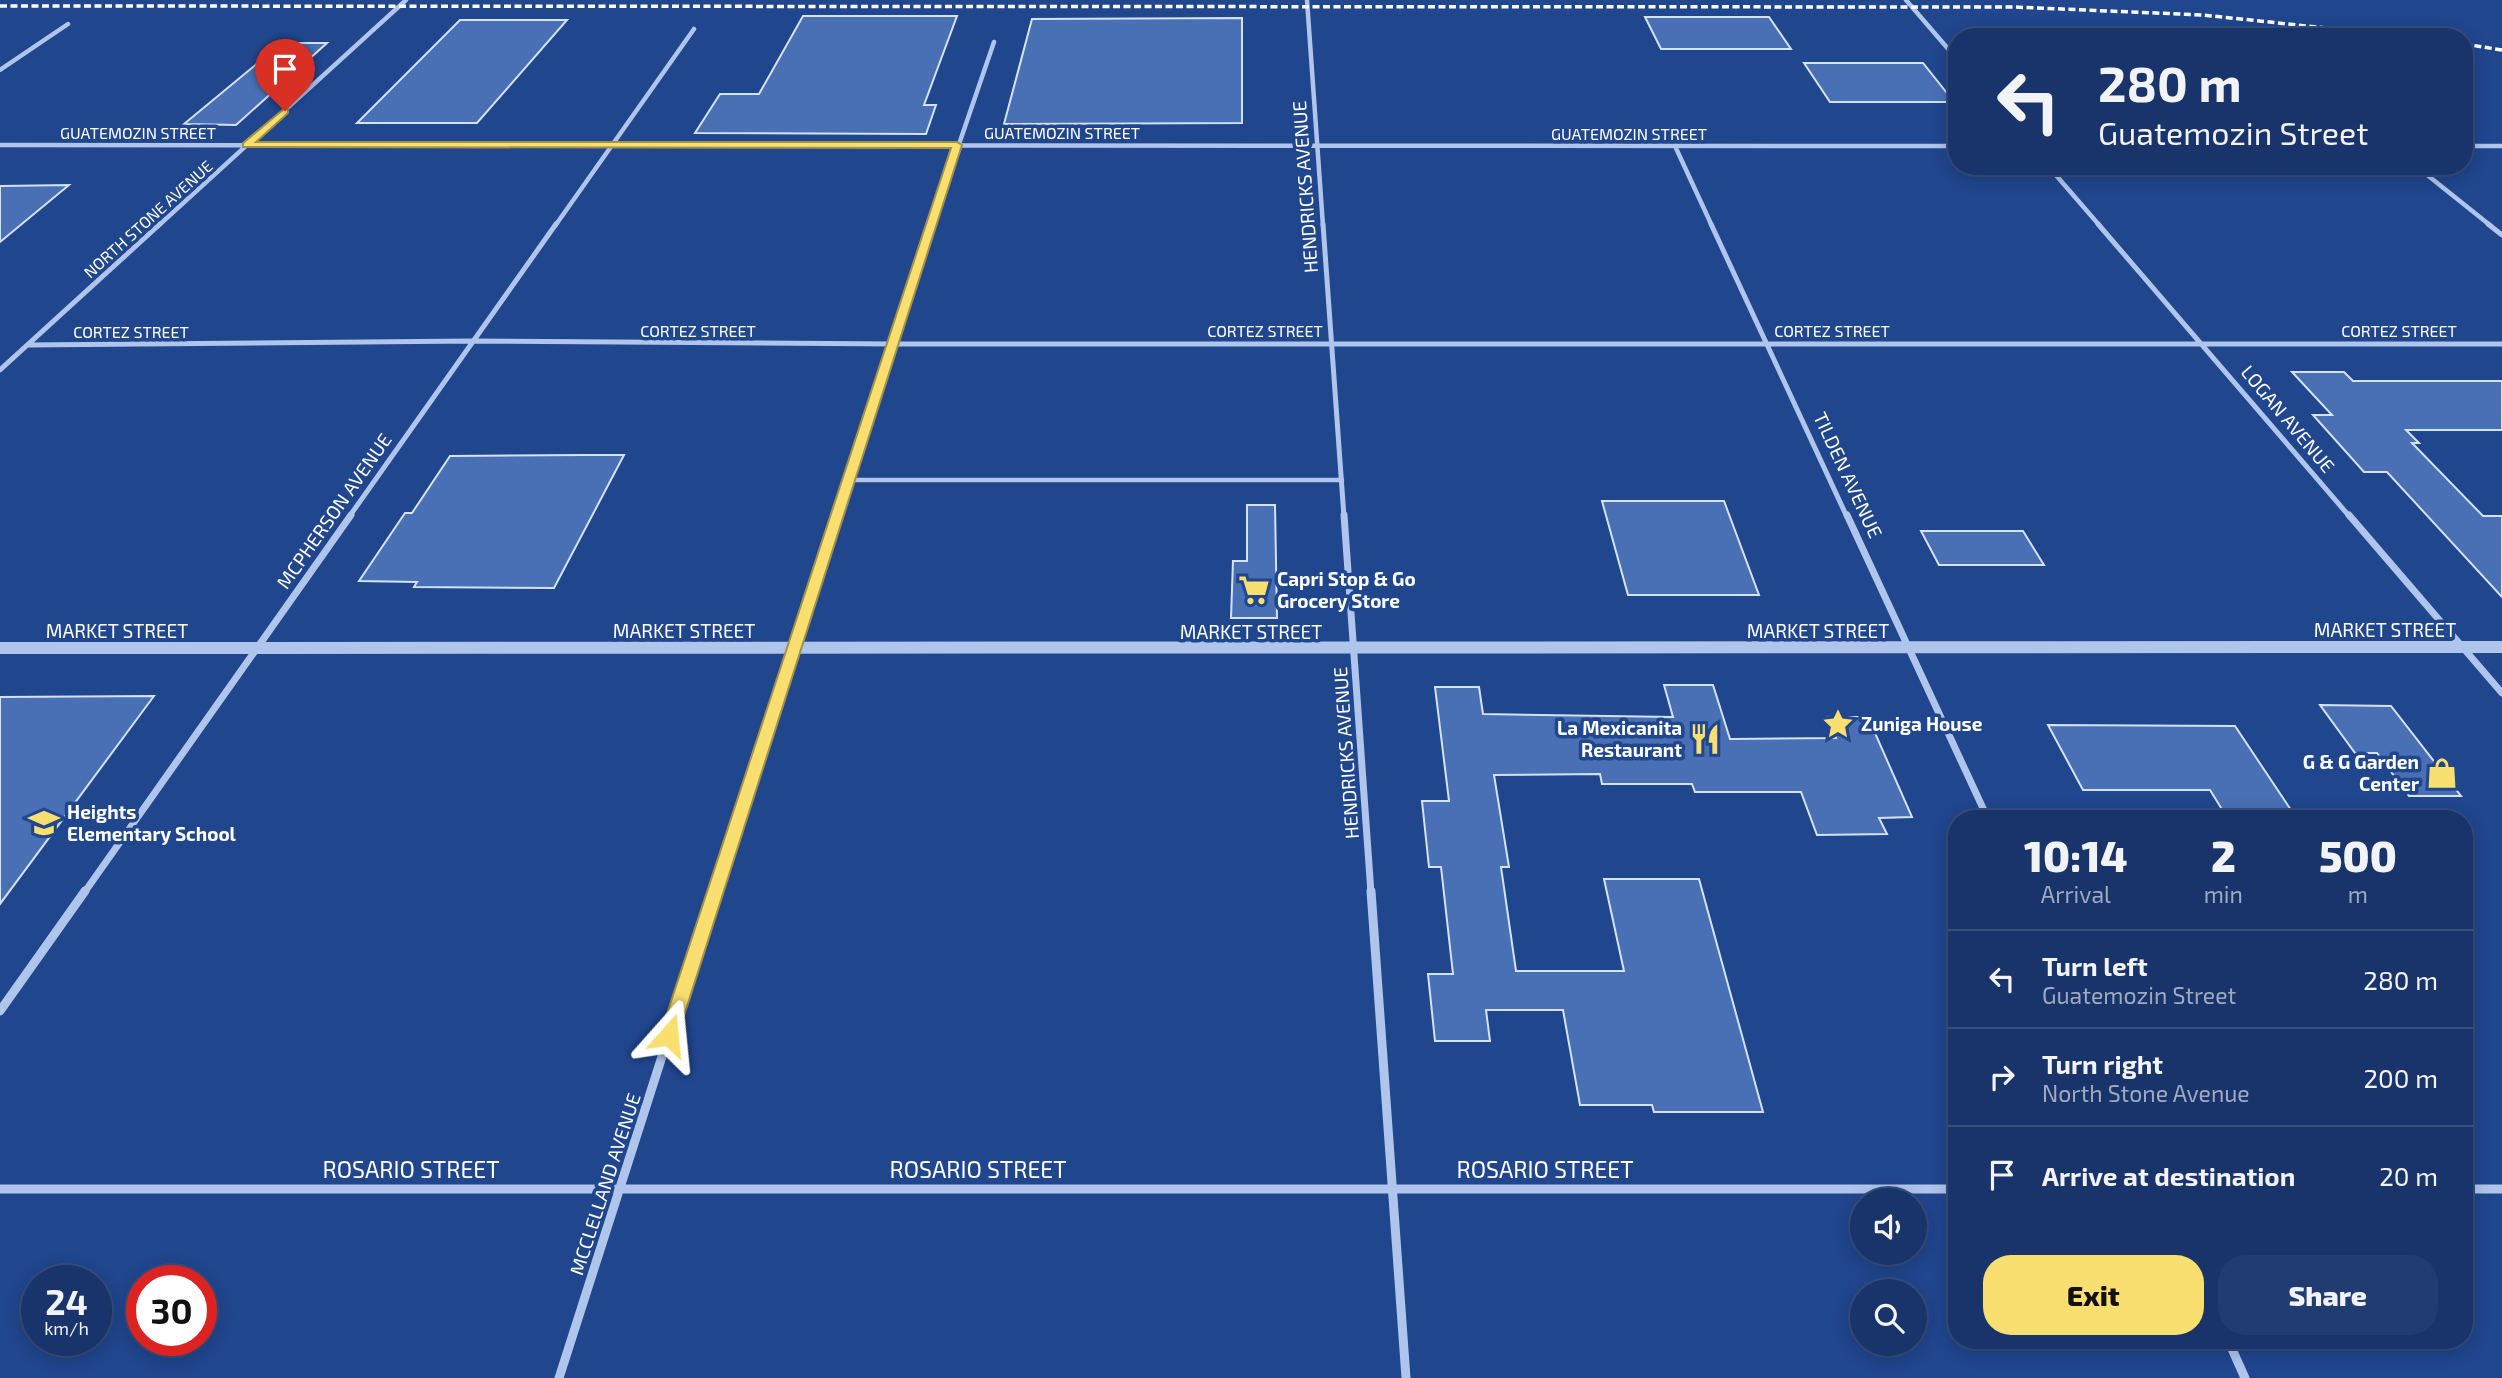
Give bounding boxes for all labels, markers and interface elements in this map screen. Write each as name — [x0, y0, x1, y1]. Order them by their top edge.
pin — [255, 39, 315, 111]
icon: arrive — [266, 50, 304, 88]
text: 280 m — [2098, 53, 2242, 112]
icon: left — [1983, 56, 2074, 147]
street label: HENDRICKS AVENUE — [1287, 100, 1322, 274]
text: Guatemozin Street — [2098, 113, 2368, 151]
street label: GUATEMOZIN STREET — [60, 123, 216, 142]
street label: GUATEMOZIN STREET — [984, 123, 1140, 142]
street label: GUATEMOZIN STREET — [1551, 124, 1707, 143]
street label: NORTH STONE AVENUE — [79, 156, 216, 281]
street label: CORTEZ STREET — [640, 321, 756, 340]
street label: CORTEZ STREET — [1207, 321, 1323, 340]
street label: CORTEZ STREET — [1774, 321, 1890, 340]
street label: CORTEZ STREET — [2341, 321, 2457, 340]
street label: CORTEZ STREET — [73, 322, 189, 341]
street label: LOGAN AVENUE — [2237, 360, 2340, 477]
street label: TILDEN AVENUE — [1809, 408, 1888, 541]
street label: MCPHERSON AVENUE — [271, 429, 396, 593]
place label: Capri Stop & Go Grocery Store — [1277, 567, 1416, 613]
supermarket icon: Capri Stop & Go Grocery Store — [1237, 573, 1271, 607]
street label: MARKET STREET — [2314, 618, 2456, 641]
street label: MARKET STREET — [46, 619, 188, 642]
street label: MARKET STREET — [613, 619, 755, 642]
street label: MARKET STREET — [1747, 619, 1889, 642]
street label: MARKET STREET — [1180, 620, 1322, 643]
street label: HENDRICKS AVENUE — [1328, 666, 1363, 840]
place icon: Zuniga House — [1821, 707, 1855, 741]
place label: Zuniga House — [1861, 712, 1983, 735]
place label: La Mexicanita Restaurant — [1557, 716, 1682, 761]
restaurant icon: La Mexicanita Restaurant — [1688, 722, 1722, 756]
place label: G & G Garden Center — [2303, 750, 2419, 795]
shop icon: G & G Garden Center — [2425, 756, 2459, 790]
place label: Heights Elementary School — [67, 800, 237, 846]
school or university icon: Heights Elementary School — [27, 806, 61, 840]
text: 10:14 — [2024, 830, 2128, 880]
text: 2 — [2211, 830, 2236, 880]
text: 500 — [2319, 830, 2397, 880]
text: Arrival — [2041, 880, 2111, 908]
text: min — [2204, 880, 2243, 908]
text: m — [2348, 880, 2368, 908]
text: Turn left — [2042, 950, 2148, 981]
icon: left — [1983, 960, 2021, 998]
text: 280 m — [2363, 964, 2438, 995]
text: Guatemozin Street — [2042, 981, 2236, 1009]
position arrow — [632, 998, 706, 1072]
text: Turn right — [2042, 1048, 2163, 1079]
icon: right — [1983, 1058, 2021, 1096]
text: 200 m — [2363, 1062, 2438, 1093]
text: North Stone Avenue — [2042, 1079, 2250, 1107]
street label: MCCLELLAND AVENUE — [564, 1090, 645, 1278]
street label: ROSARIO STREET — [322, 1155, 500, 1183]
street label: ROSARIO STREET — [889, 1155, 1067, 1183]
street label: ROSARIO STREET — [1456, 1155, 1634, 1183]
icon: arrive — [1983, 1156, 2021, 1194]
text: Arrive at destination — [2042, 1160, 2295, 1191]
text: 20 m — [2379, 1160, 2438, 1191]
map controls — [1850, 1188, 1927, 1356]
button: sound — [1850, 1188, 1927, 1265]
button: Exit — [1983, 1255, 2204, 1335]
button: Share — [2218, 1255, 2438, 1335]
speed limit sign: 30 — [126, 1265, 217, 1356]
button: search — [1850, 1279, 1927, 1356]
text: 24 — [45, 1280, 88, 1322]
text: km/h — [44, 1317, 89, 1339]

